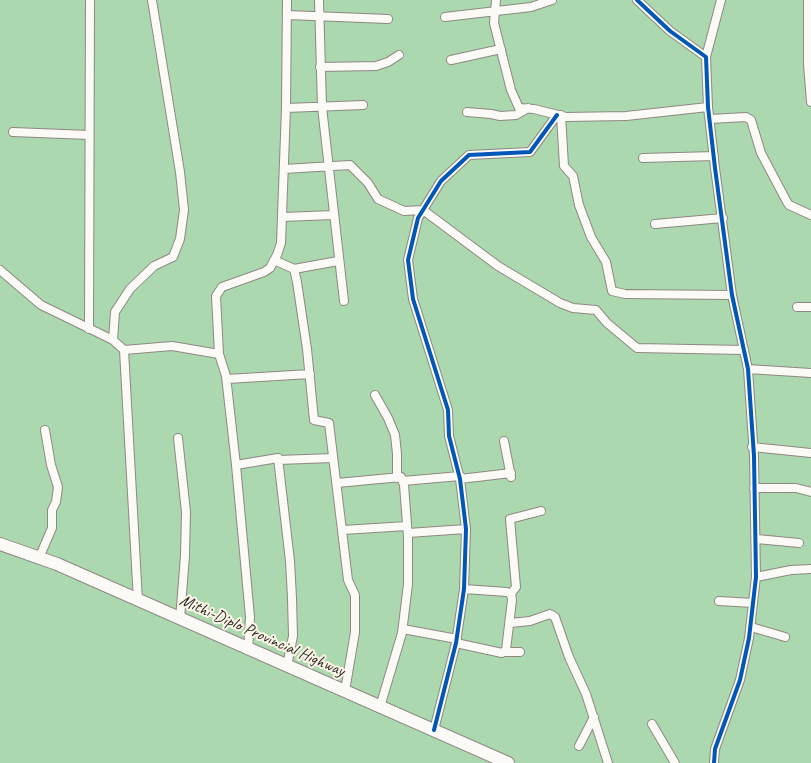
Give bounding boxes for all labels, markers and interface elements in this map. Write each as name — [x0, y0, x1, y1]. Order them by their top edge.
street label: Mithi-Diplo Provincial Highway — [176, 590, 348, 682]

